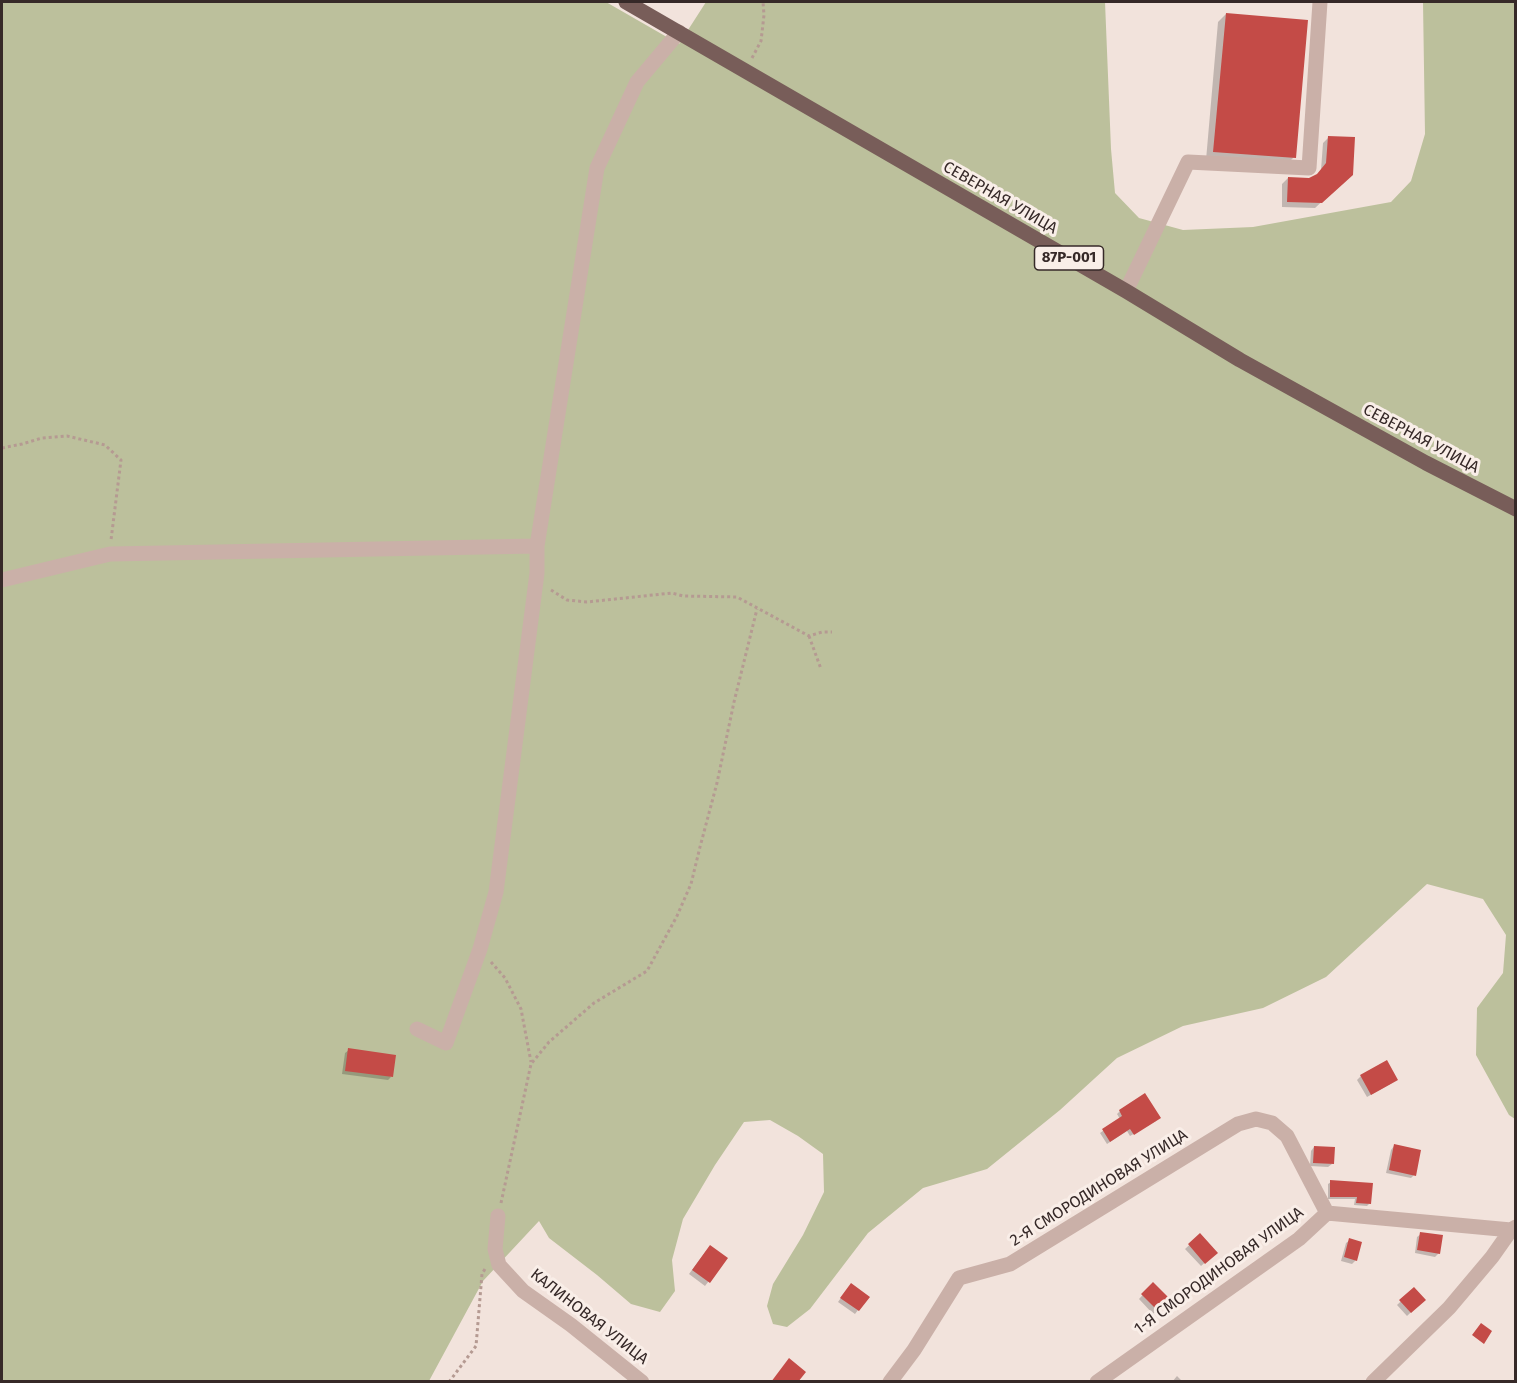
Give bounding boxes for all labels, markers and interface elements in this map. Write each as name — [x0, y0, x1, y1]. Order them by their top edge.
street label: СЕВЕРНАЯ УЛИЦА — [939, 158, 1061, 238]
road number: 87Р-001 — [1034, 246, 1104, 270]
street label: СЕВЕРНАЯ УЛИЦА — [1360, 400, 1482, 478]
street label: 2-Я СМОРОДИНОВАЯ УЛИЦА — [1007, 1125, 1191, 1251]
street label: 1-Я СМОРОДИНОВАЯ УЛИЦА — [1131, 1203, 1307, 1339]
street label: КАЛИНОВАЯ УЛИЦА — [526, 1265, 652, 1369]

